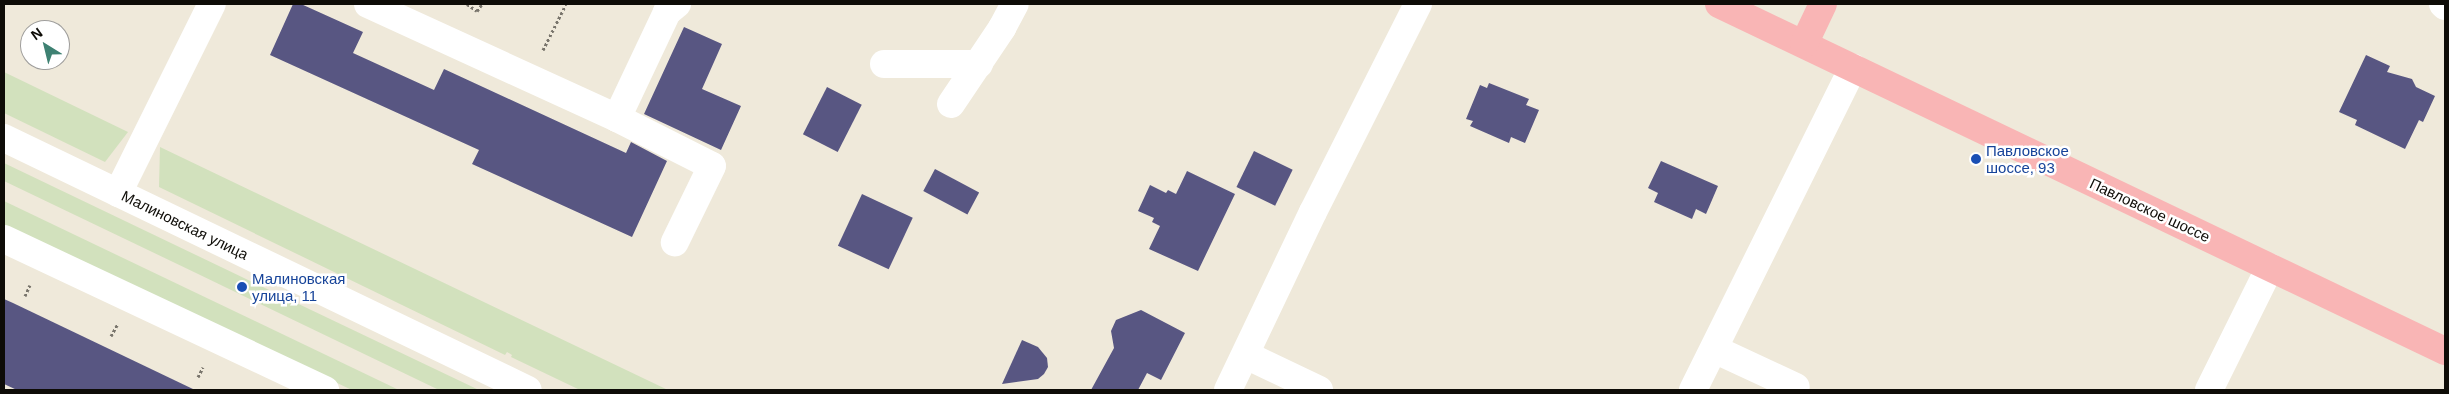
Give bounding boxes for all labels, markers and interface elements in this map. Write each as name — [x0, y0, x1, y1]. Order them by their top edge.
north arrow — [20, 20, 70, 70]
text: N — [28, 24, 46, 43]
place label: Павловское шоссе, 93 — [1986, 141, 2069, 176]
marker: Павловское шоссе, 93 — [1970, 153, 1982, 165]
street label: Павловское шоссе — [2087, 174, 2213, 246]
street label: Малиновская улица — [119, 186, 251, 264]
place label: Малиновская улица, 11 — [252, 269, 345, 304]
marker: Малиновская улица, 11 — [236, 281, 248, 293]

